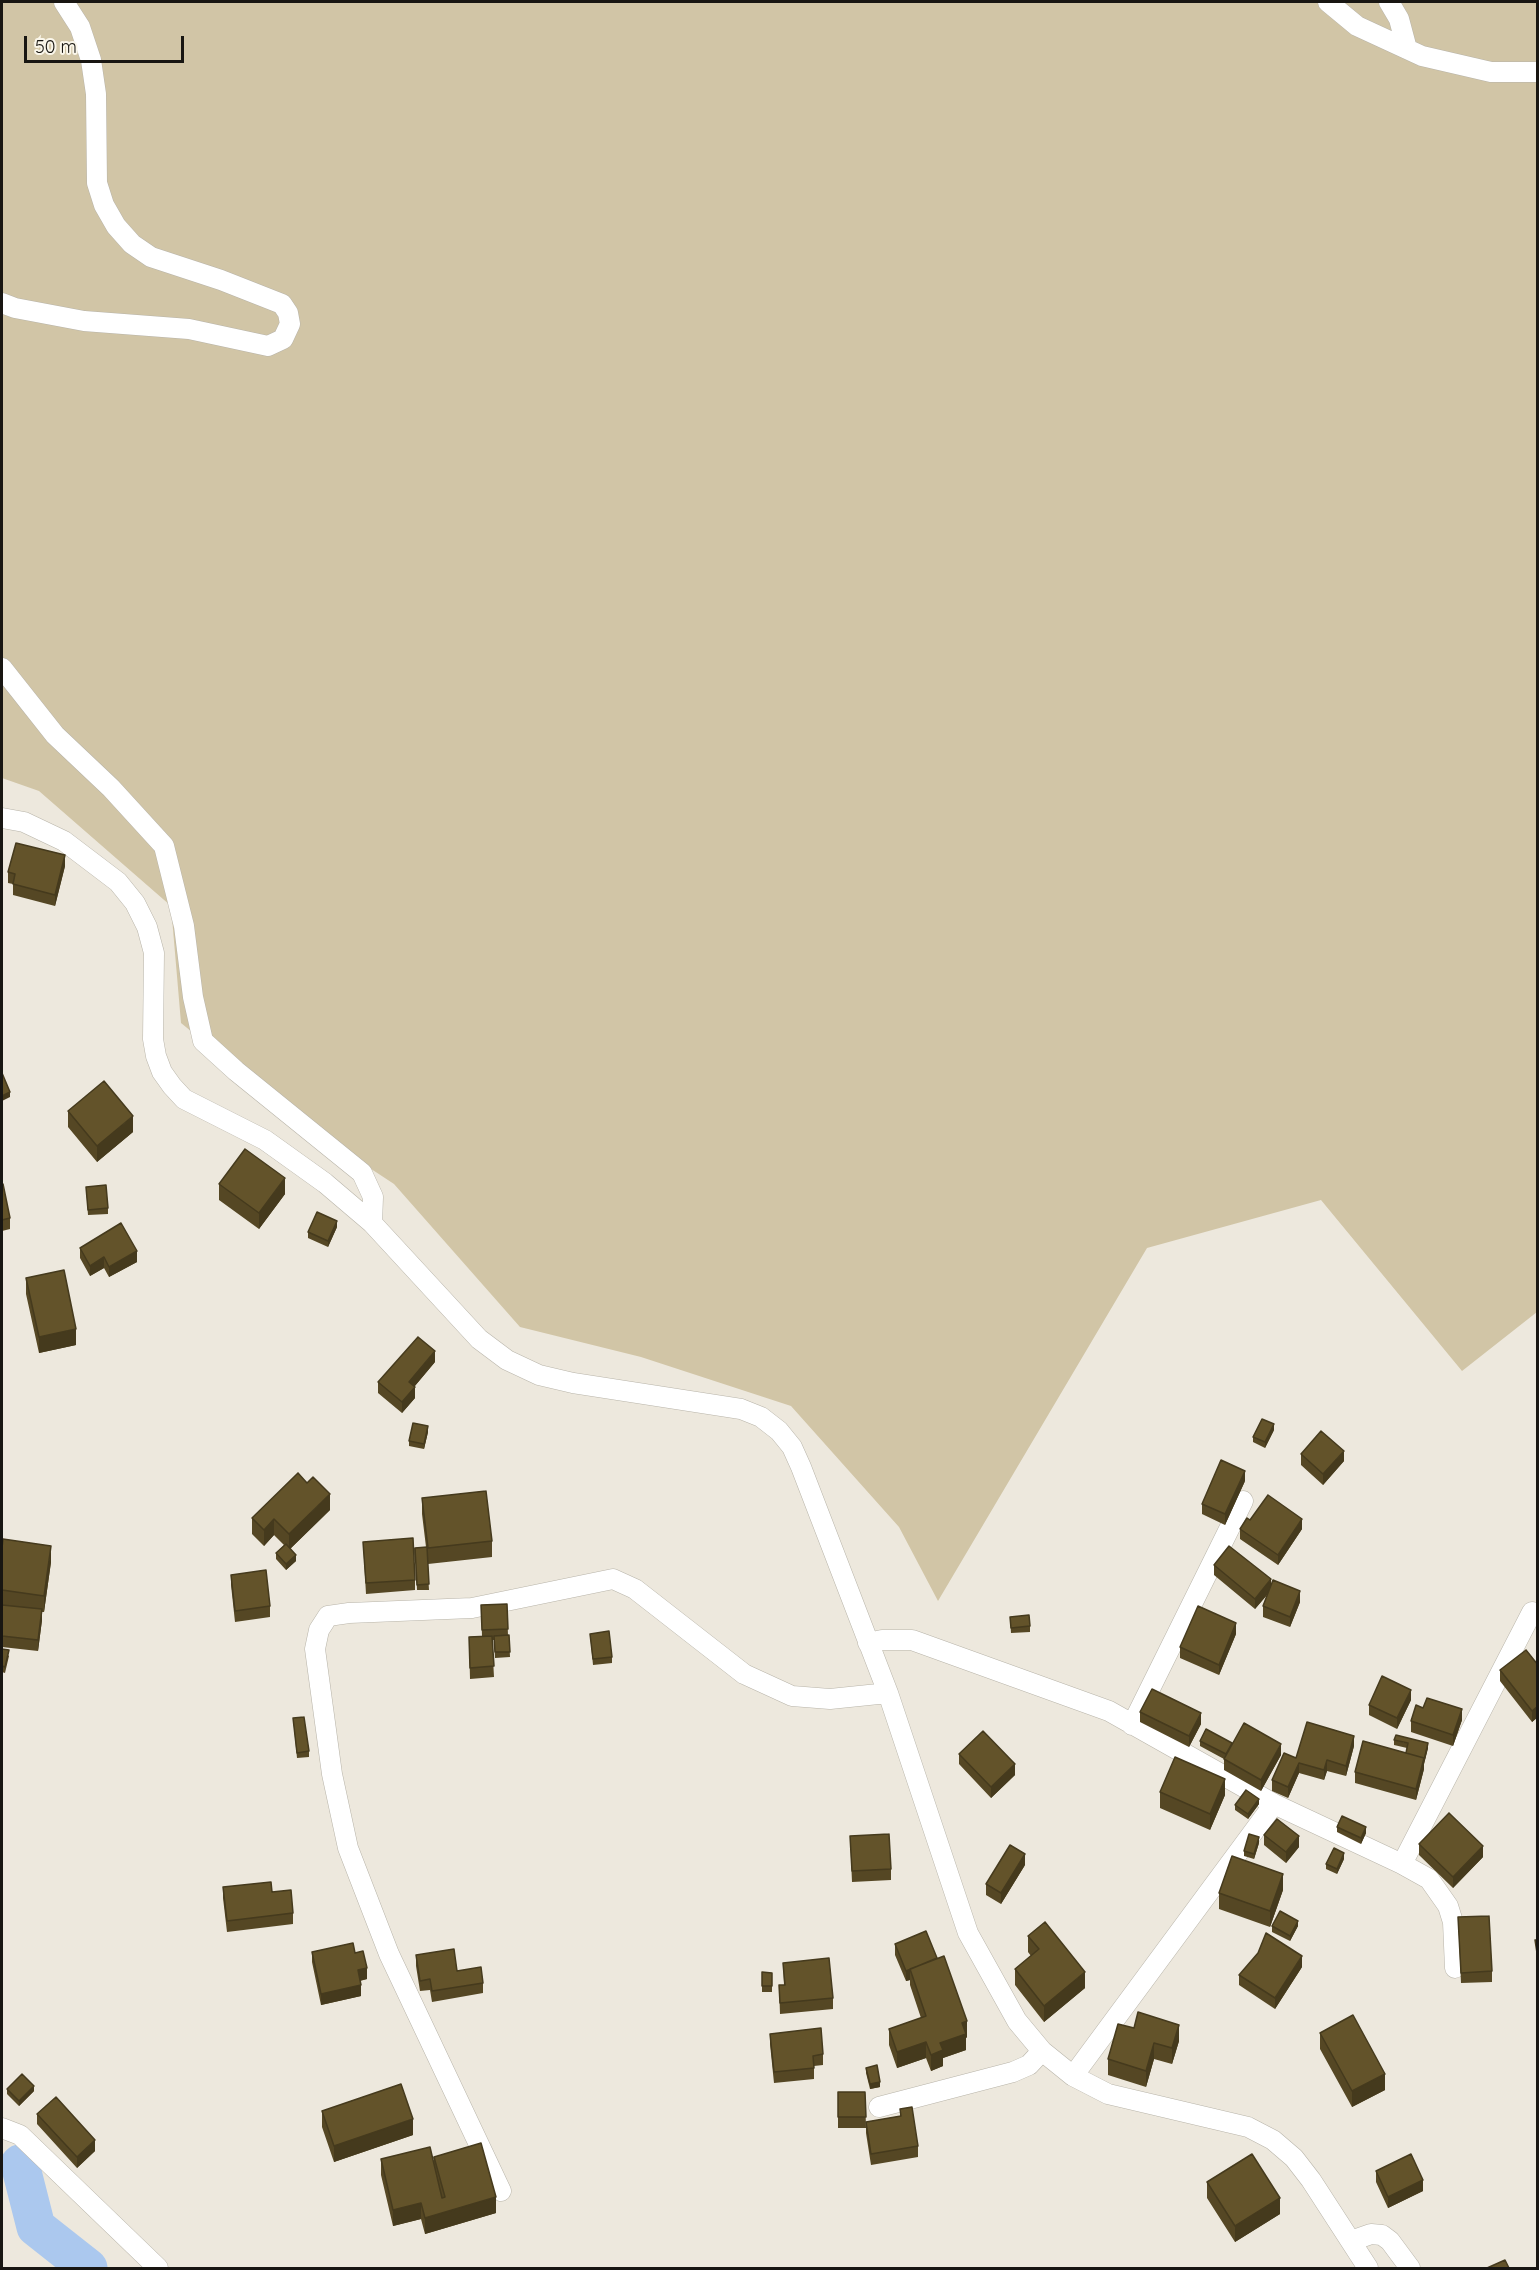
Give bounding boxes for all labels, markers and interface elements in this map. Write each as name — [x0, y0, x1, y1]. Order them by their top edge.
scale bar — [27, 24, 188, 62]
text: 50 m — [35, 35, 77, 58]

